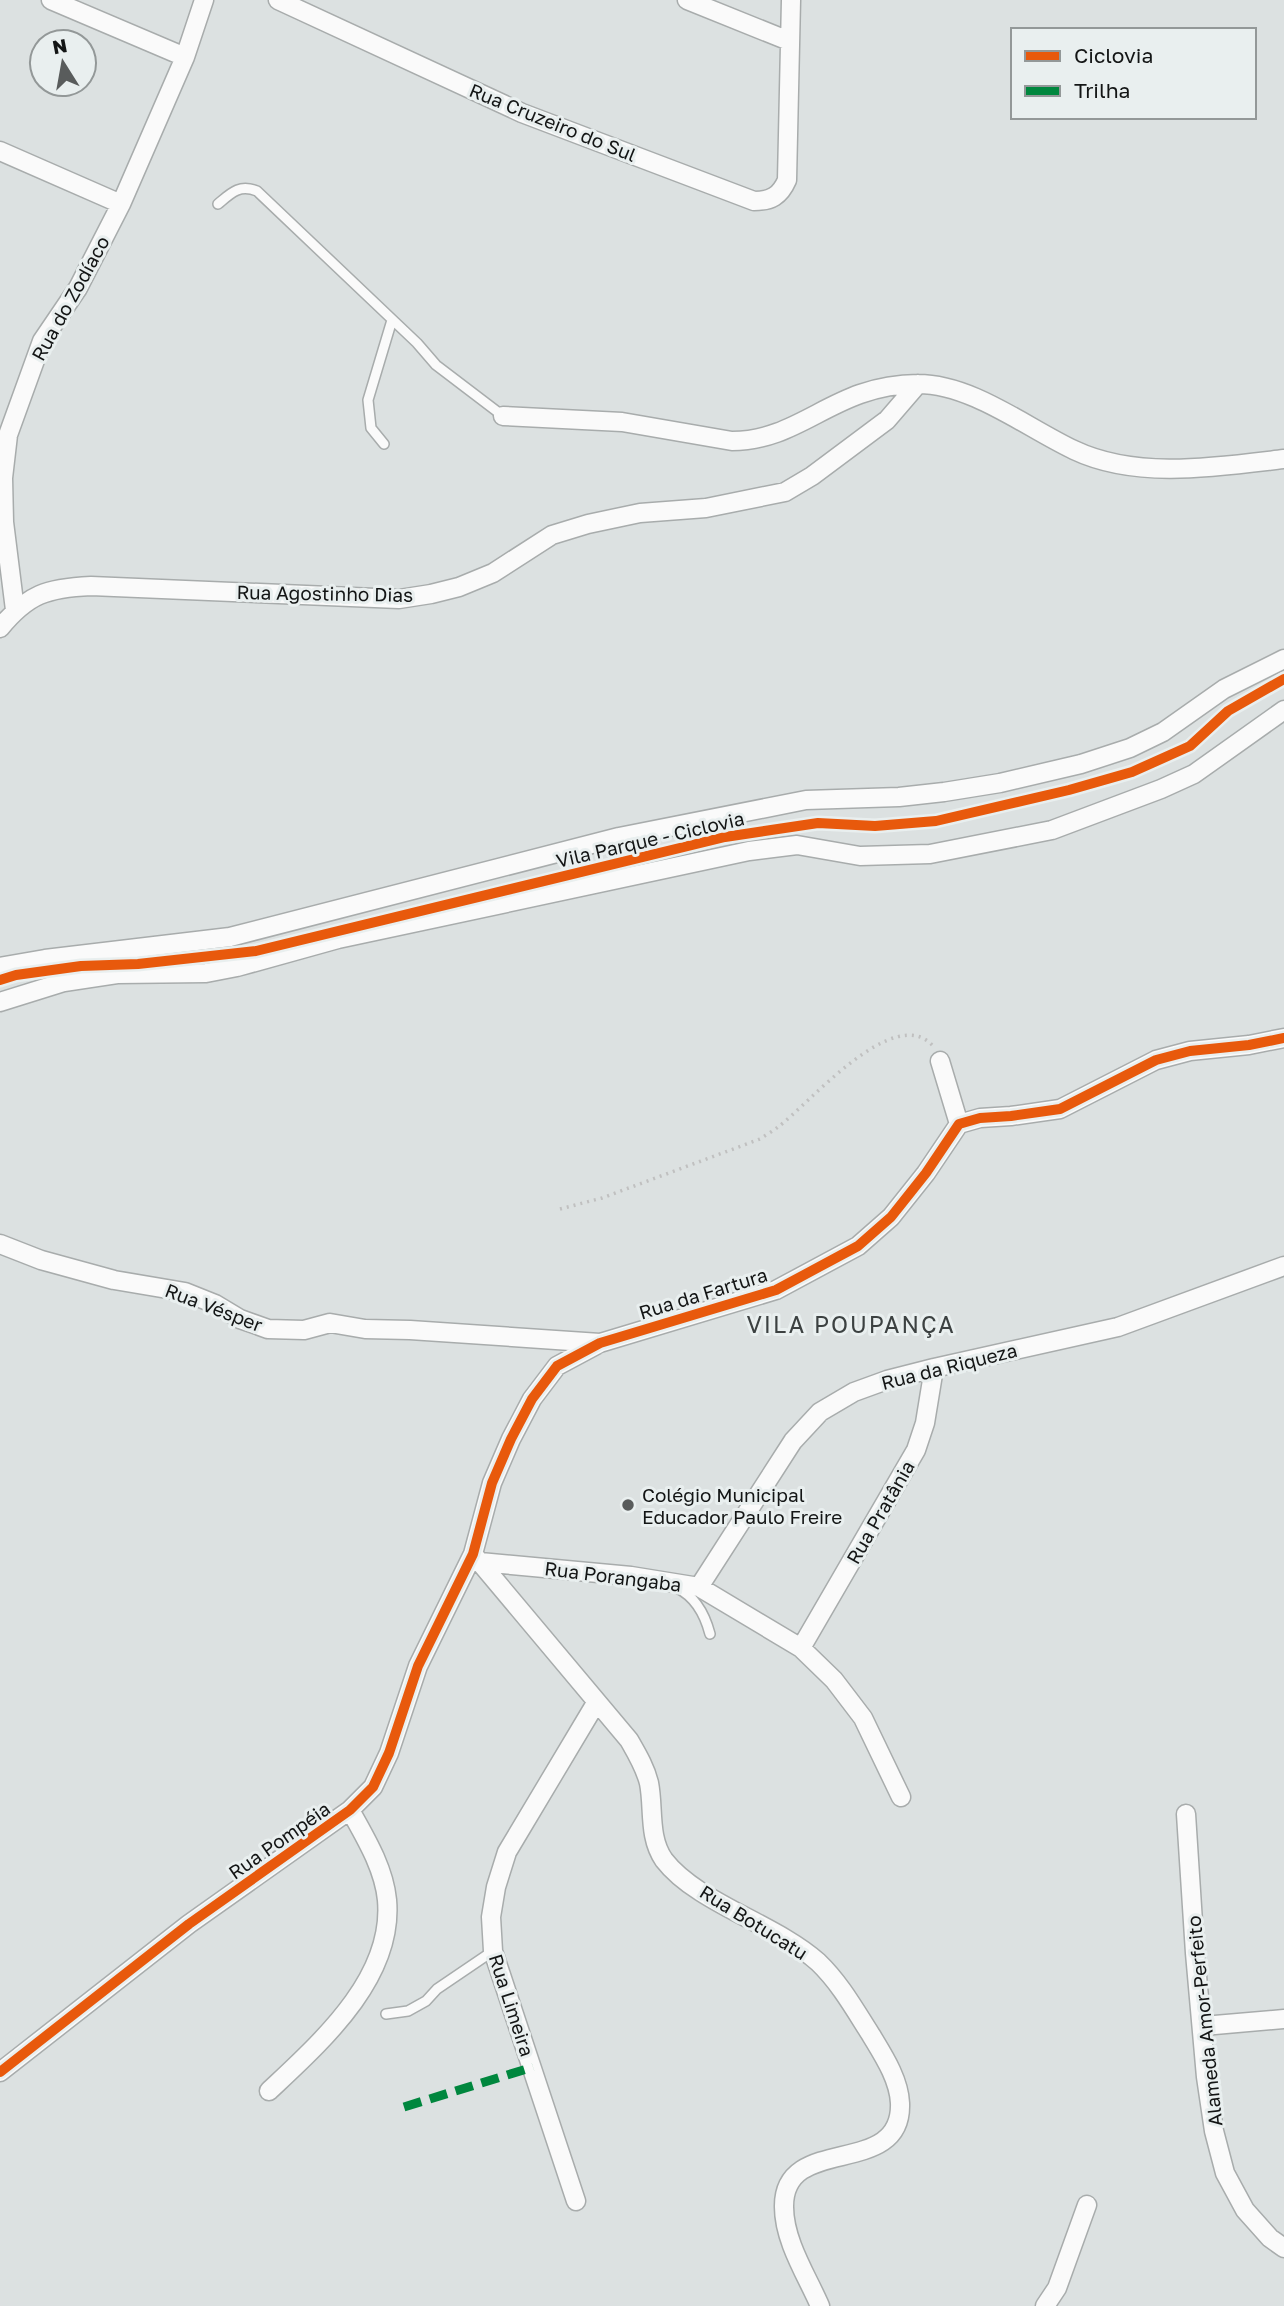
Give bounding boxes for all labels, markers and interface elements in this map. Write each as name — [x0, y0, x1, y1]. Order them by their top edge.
north arrow — [28, 28, 98, 98]
legend — [1011, 28, 1256, 119]
text: N — [50, 33, 69, 58]
text: Ciclovia — [1074, 42, 1153, 68]
text: Trilha — [1074, 77, 1130, 103]
street label: Rua Cruzeiro do Sul — [466, 78, 640, 166]
street label: Rua do Zodíaco — [26, 232, 114, 364]
street label: Rua Agostinho Dias — [237, 580, 413, 606]
street label: Vila Parque - Ciclovia — [554, 806, 746, 872]
street label: Rua da Fartura — [636, 1263, 770, 1323]
street label: Rua Vésper — [162, 1278, 266, 1336]
district label: VILA POUPANÇA — [746, 1310, 956, 1338]
street label: Rua da Riqueza — [879, 1338, 1019, 1394]
street label: Rua Pratânia — [841, 1456, 919, 1568]
place label: Colégio Municipal Educador Paulo Freire — [642, 1483, 842, 1528]
marker: Colégio Municipal Educador Paulo Freire — [620, 1497, 636, 1513]
street label: Rua Porangaba — [543, 1556, 683, 1596]
street label: Rua Pompéia — [224, 1797, 334, 1883]
street label: Rua Botucatu — [696, 1880, 812, 1964]
street label: Alameda Amor-Perfeito — [1182, 1915, 1226, 2127]
street label: Rua Limeira — [485, 1951, 539, 2059]

